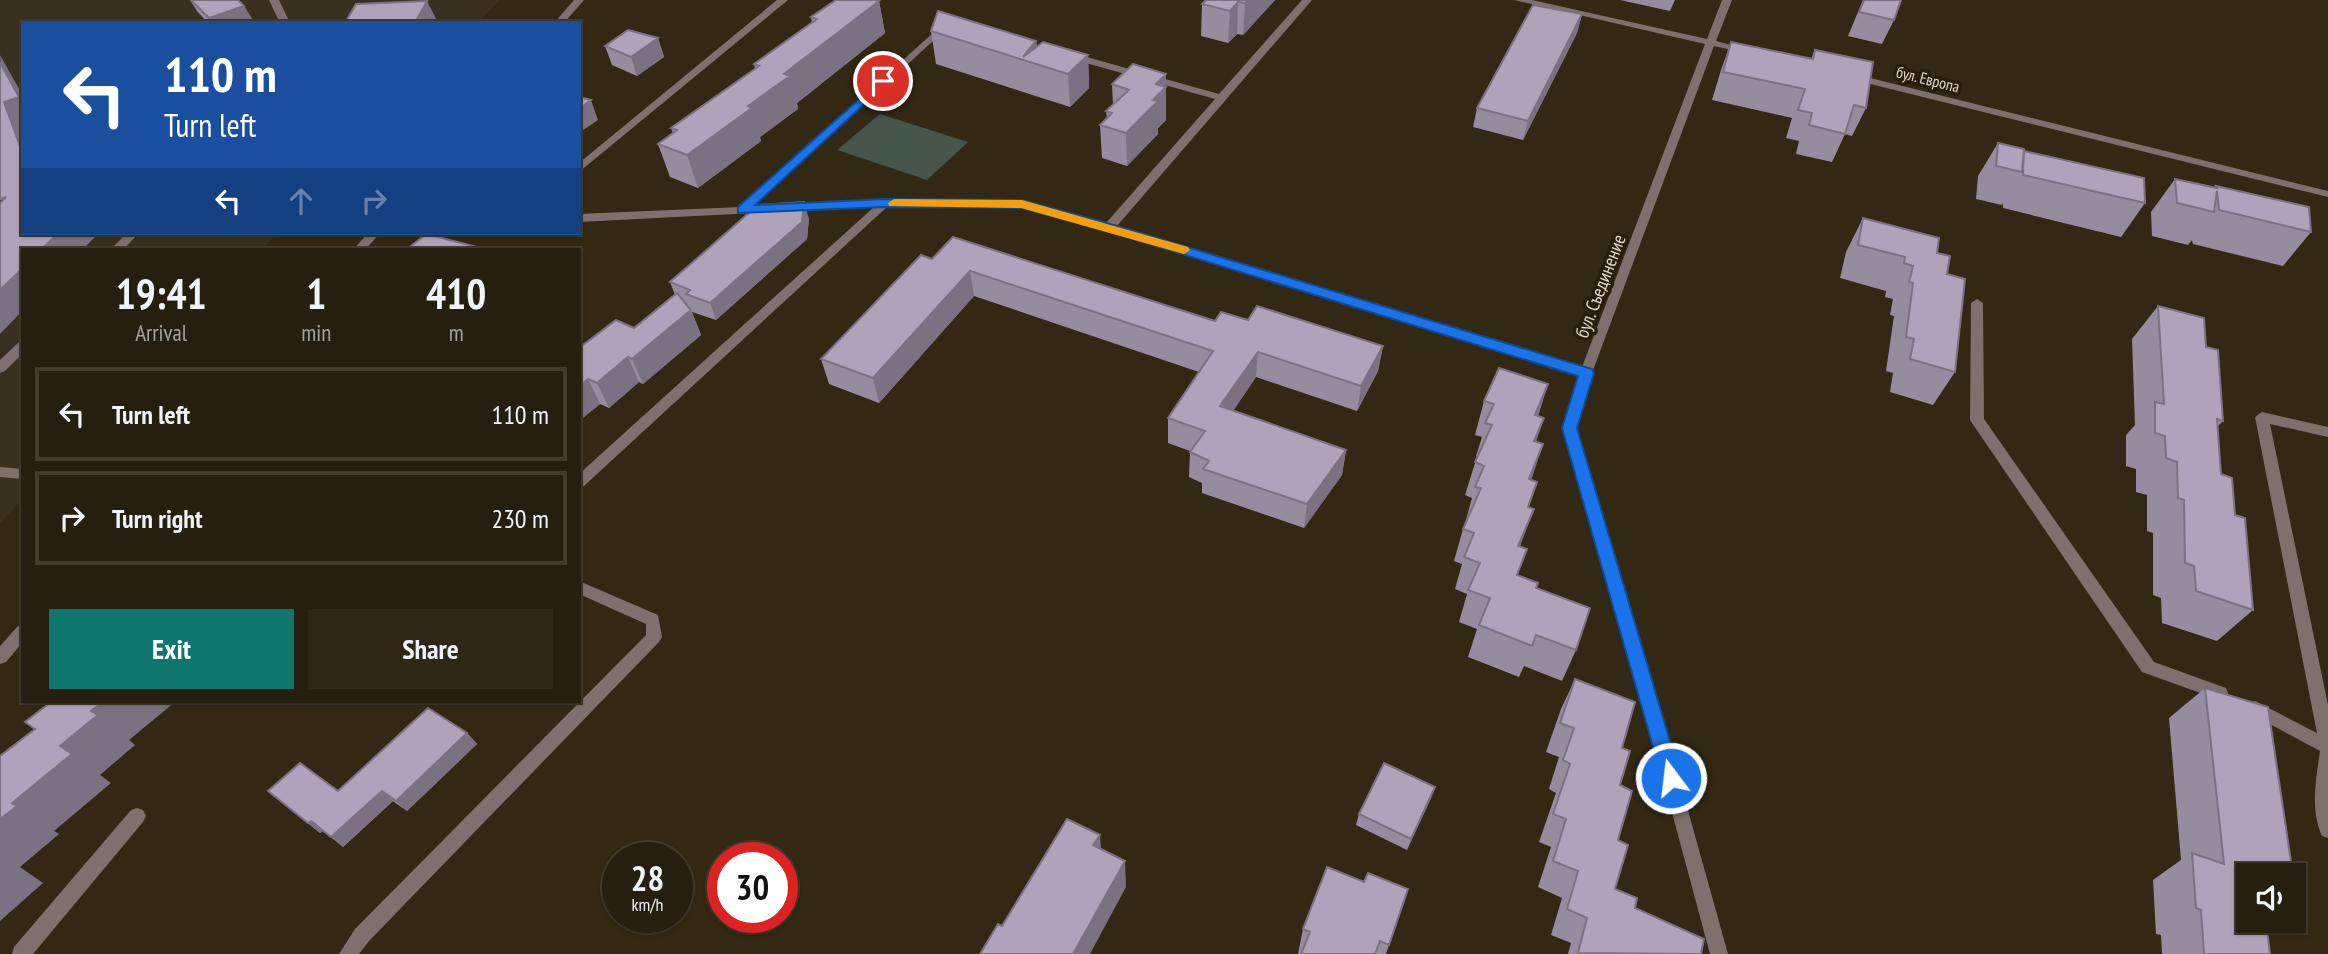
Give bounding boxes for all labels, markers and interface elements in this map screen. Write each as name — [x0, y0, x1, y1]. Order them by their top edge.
text: 110 m — [164, 42, 277, 106]
icon: left — [49, 49, 140, 140]
pin — [853, 51, 913, 111]
street label: бул. Европа — [1894, 61, 1962, 97]
icon: arrive — [864, 62, 902, 100]
text: Turn left — [164, 104, 256, 146]
icon: left — [209, 182, 247, 220]
icon: ahead — [282, 182, 320, 220]
icon: right — [355, 182, 393, 220]
street label: бул. Съединение — [1569, 231, 1631, 341]
text: 19:41 — [116, 266, 207, 321]
text: 1 — [306, 266, 326, 321]
text: 410 — [426, 266, 486, 321]
text: Arrival — [135, 318, 187, 347]
text: min — [301, 318, 331, 347]
text: m — [449, 318, 464, 347]
icon: left — [53, 395, 91, 433]
text: Turn left — [112, 398, 190, 431]
text: 110 m — [491, 398, 549, 431]
icon: right — [53, 499, 91, 537]
text: Turn right — [112, 502, 203, 535]
text: 230 m — [491, 502, 549, 535]
button: Exit — [49, 609, 294, 689]
button: Share — [308, 609, 553, 689]
position arrow — [1634, 741, 1708, 815]
speed limit sign: 30 — [707, 842, 798, 933]
text: 28 — [631, 855, 664, 901]
map controls — [2236, 863, 2306, 933]
button: sound — [2236, 863, 2306, 933]
text: km/h — [632, 893, 663, 916]

